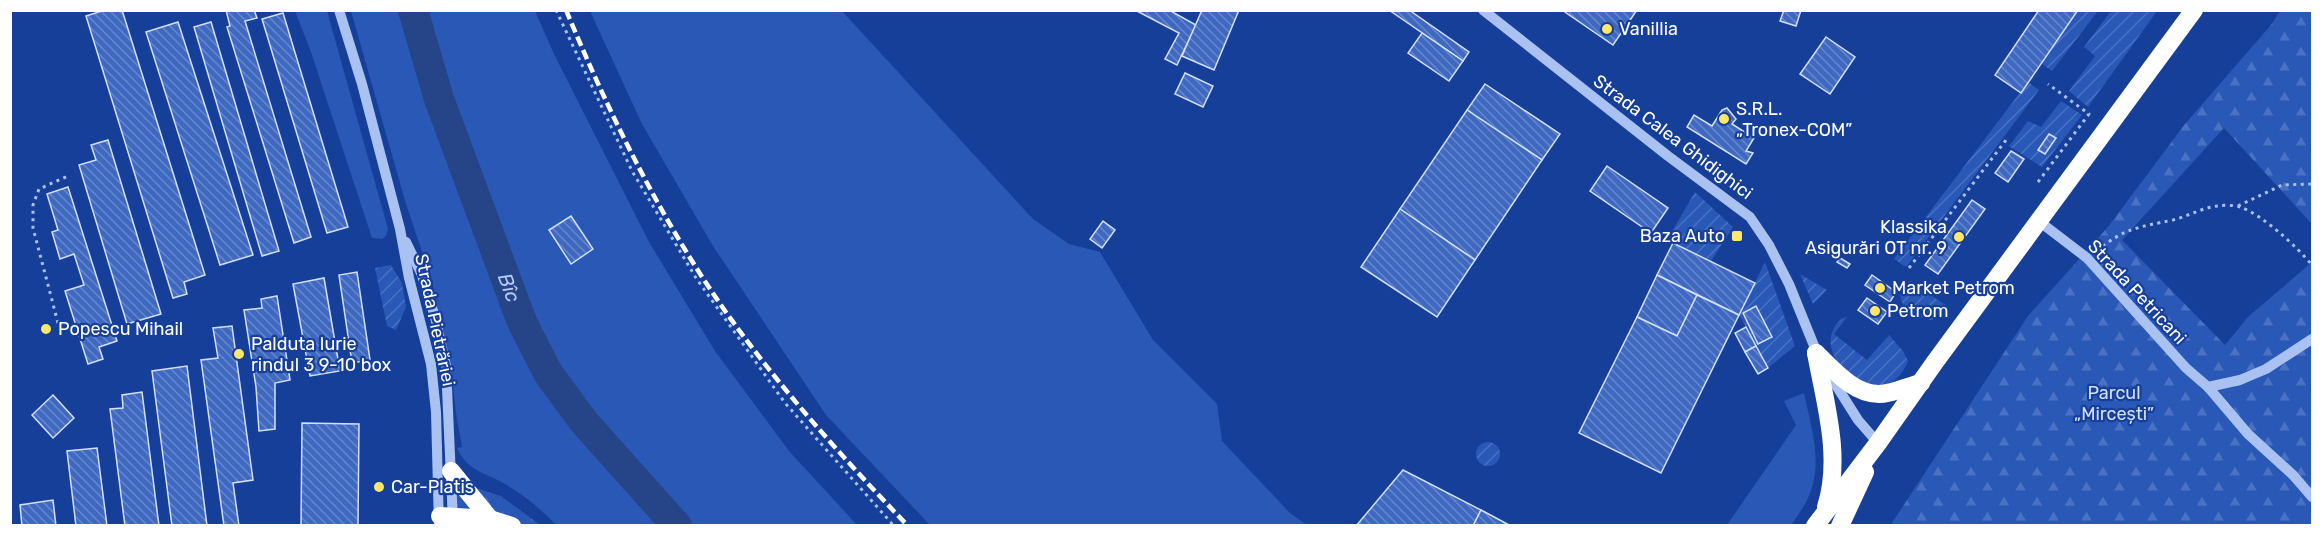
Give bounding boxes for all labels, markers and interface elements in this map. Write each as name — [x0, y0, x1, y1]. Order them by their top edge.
place label: Vanillia — [1619, 18, 1678, 40]
marker: Vanillia — [1600, 22, 1614, 36]
street label: Strada Calea Ghidighici — [1589, 70, 1757, 204]
place label: S.R.L. „Tronex-COM” — [1736, 98, 1852, 141]
marker: S.R.L. „Tronex-COM” — [1717, 112, 1731, 126]
place label: Klassika Asigurări OT nr. 9 — [1805, 216, 1947, 259]
place label: Baza Auto — [1640, 225, 1725, 247]
marker: Baza Auto — [1730, 229, 1744, 243]
marker: Klassika Asigurări OT nr. 9 — [1952, 230, 1966, 244]
street label: Strada Petricani — [2083, 235, 2191, 349]
street label: Strada Pietrăriei — [410, 252, 460, 388]
water label: Bîc — [493, 270, 526, 306]
place label: Market Petrom — [1892, 277, 2015, 299]
marker: Market Petrom — [1873, 281, 1887, 295]
place label: Petrom — [1887, 300, 1949, 322]
marker: Petrom — [1868, 304, 1882, 318]
place label: Popescu Mihail — [58, 318, 183, 340]
marker: Popescu Mihail — [39, 322, 53, 336]
place label: Palduta Iurie rindul 3 9-10 box — [251, 333, 391, 376]
marker: Palduta Iurie rindul 3 9-10 box — [232, 347, 246, 361]
park label: Parcul „Mircești” — [2074, 382, 2154, 425]
place label: Car-Platis — [391, 476, 474, 498]
marker: Car-Platis — [372, 480, 386, 494]

